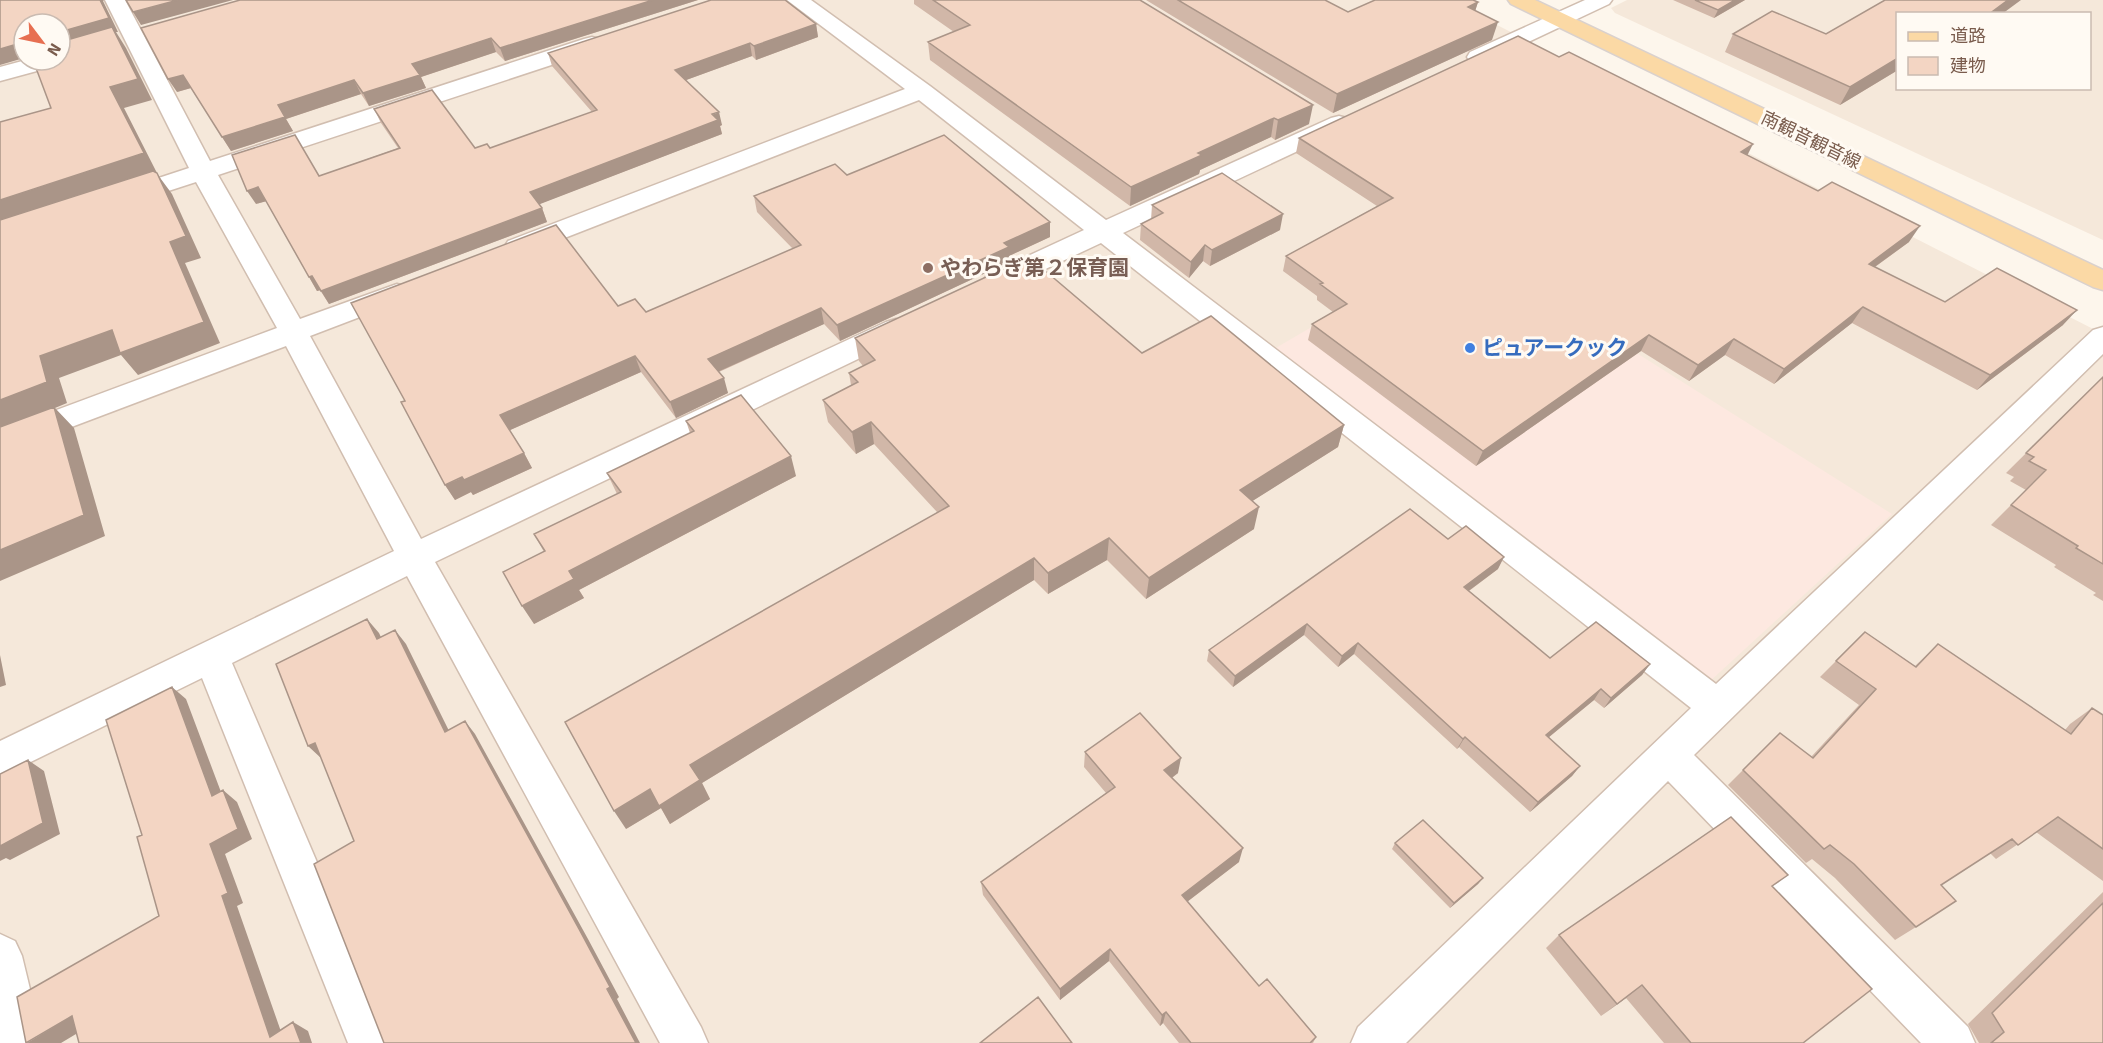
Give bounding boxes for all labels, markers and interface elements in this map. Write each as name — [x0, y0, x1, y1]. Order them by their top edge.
north arrow — [12, 12, 72, 72]
legend — [1896, 12, 2091, 90]
text: 道路 — [1950, 25, 1986, 47]
text: N — [42, 39, 65, 59]
text: 建物 — [1950, 55, 1986, 77]
street label: 南観音観音線 — [1758, 106, 1864, 174]
place label: やわらぎ第２保育園 — [940, 255, 1129, 281]
marker: やわらぎ第２保育園 — [921, 261, 935, 275]
place label: ピュアークック — [1482, 335, 1627, 361]
marker: ピュアークック — [1463, 341, 1477, 355]

